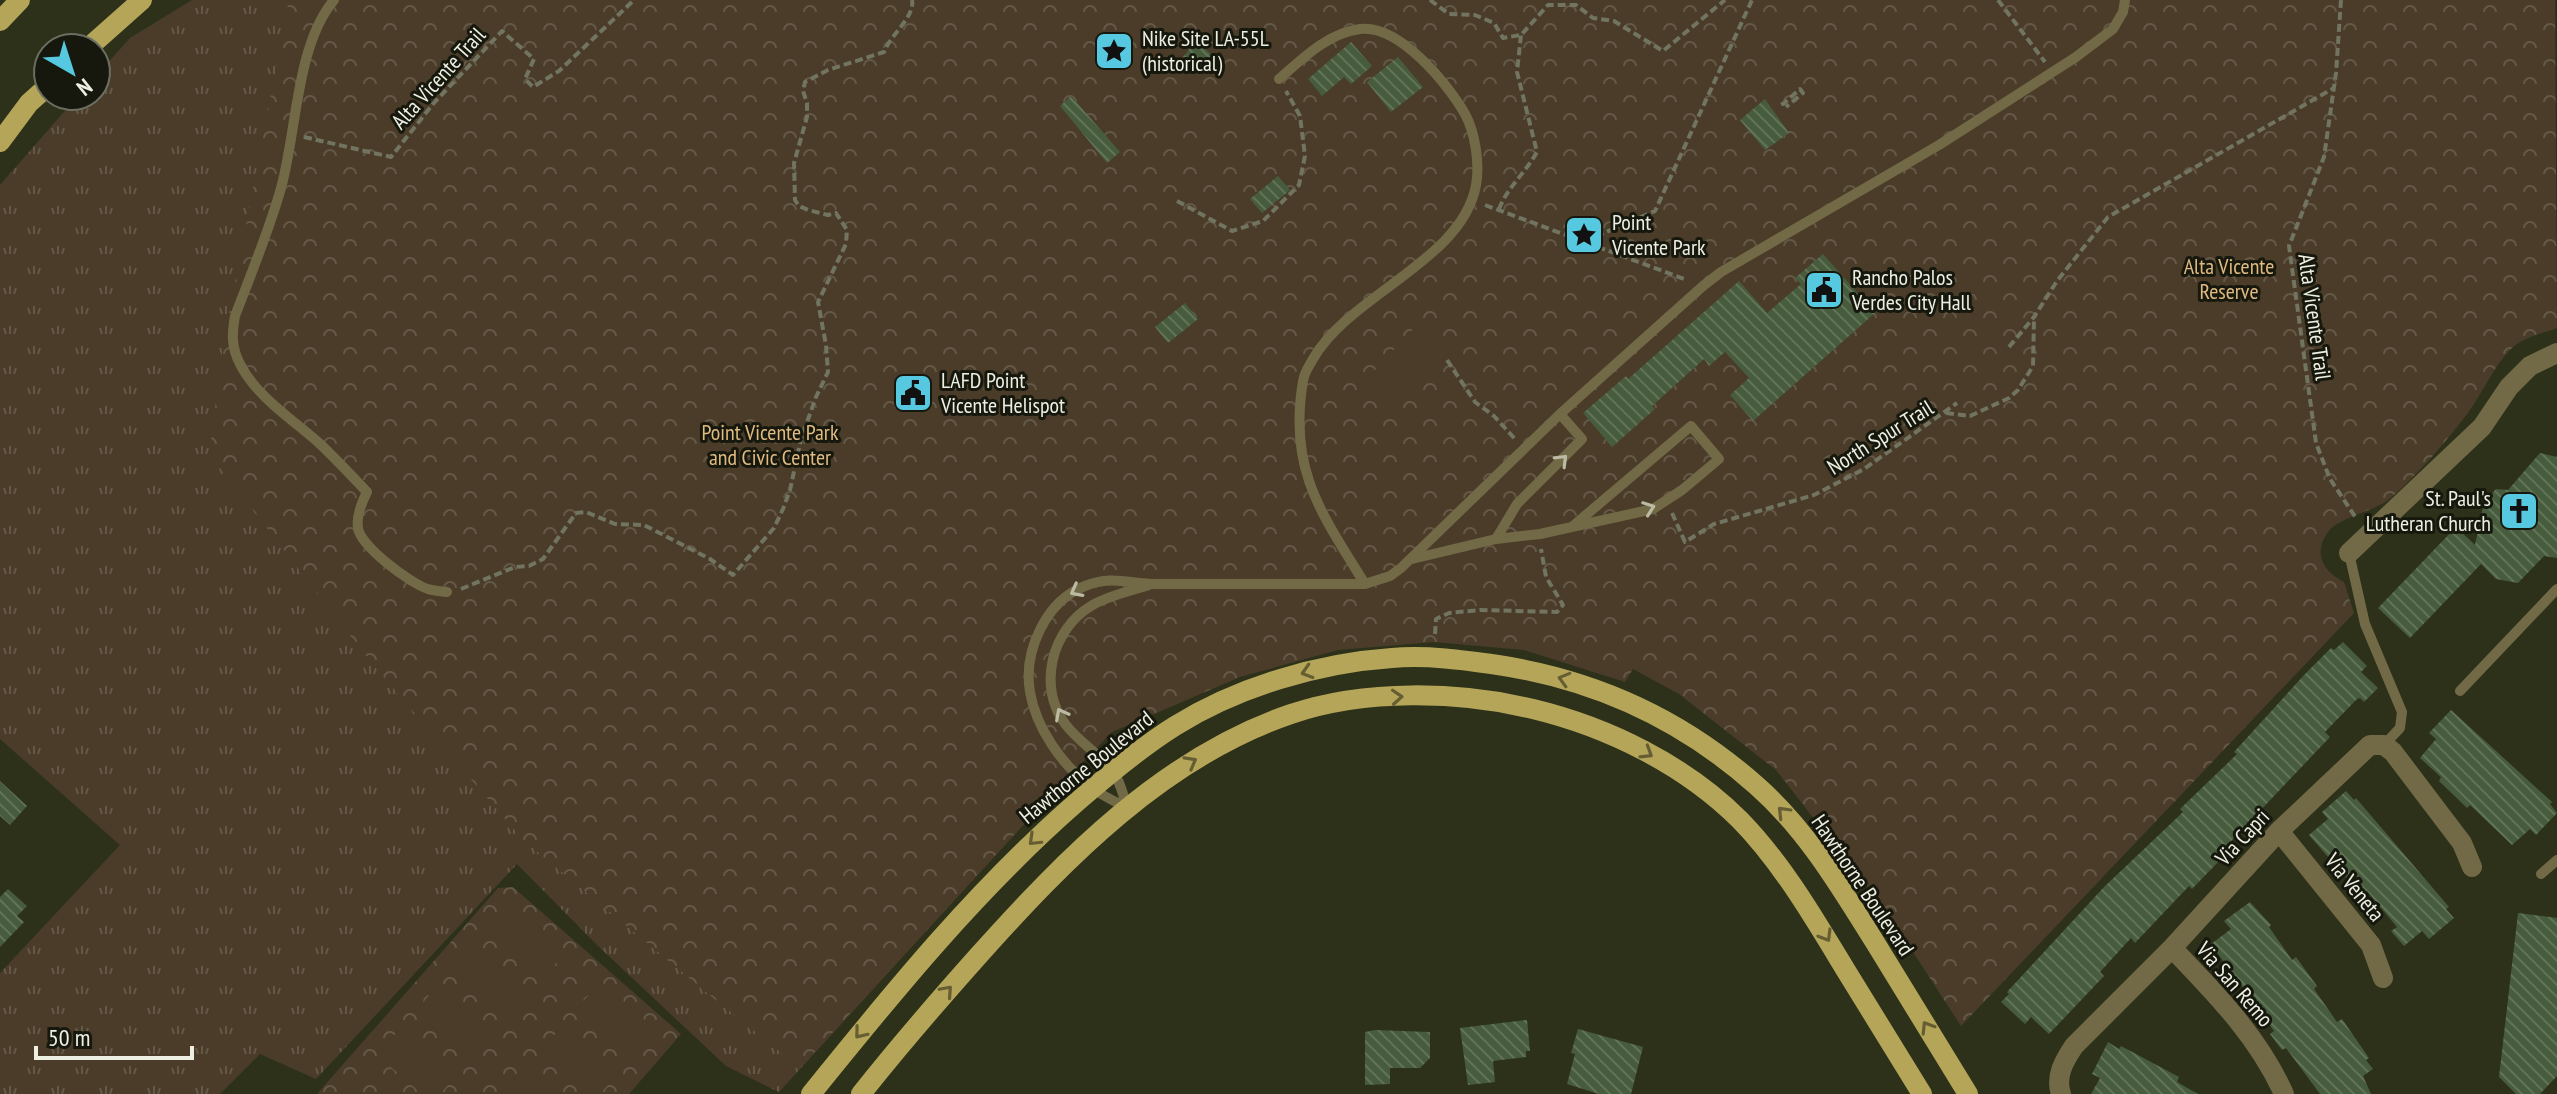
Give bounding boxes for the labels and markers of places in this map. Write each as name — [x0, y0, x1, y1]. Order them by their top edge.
place label: Nike Site LA-55L (historical) — [1142, 24, 1269, 77]
place icon: Nike Site LA-55L (historical) — [1093, 30, 1135, 72]
place label: Point Vicente Park — [1611, 208, 1706, 261]
place icon: Point Vicente Park — [1563, 214, 1605, 256]
place label: Rancho Palos Verdes City Hall — [1851, 263, 1972, 316]
public building icon: Rancho Palos Verdes City Hall — [1803, 269, 1845, 311]
place label: LAFD Point Vicente Helispot — [940, 366, 1065, 419]
public building icon: LAFD Point Vicente Helispot — [892, 372, 934, 414]
place label: St. Paul's Lutheran Church — [2366, 484, 2491, 537]
church icon: St. Paul's Lutheran Church — [2498, 490, 2540, 532]

